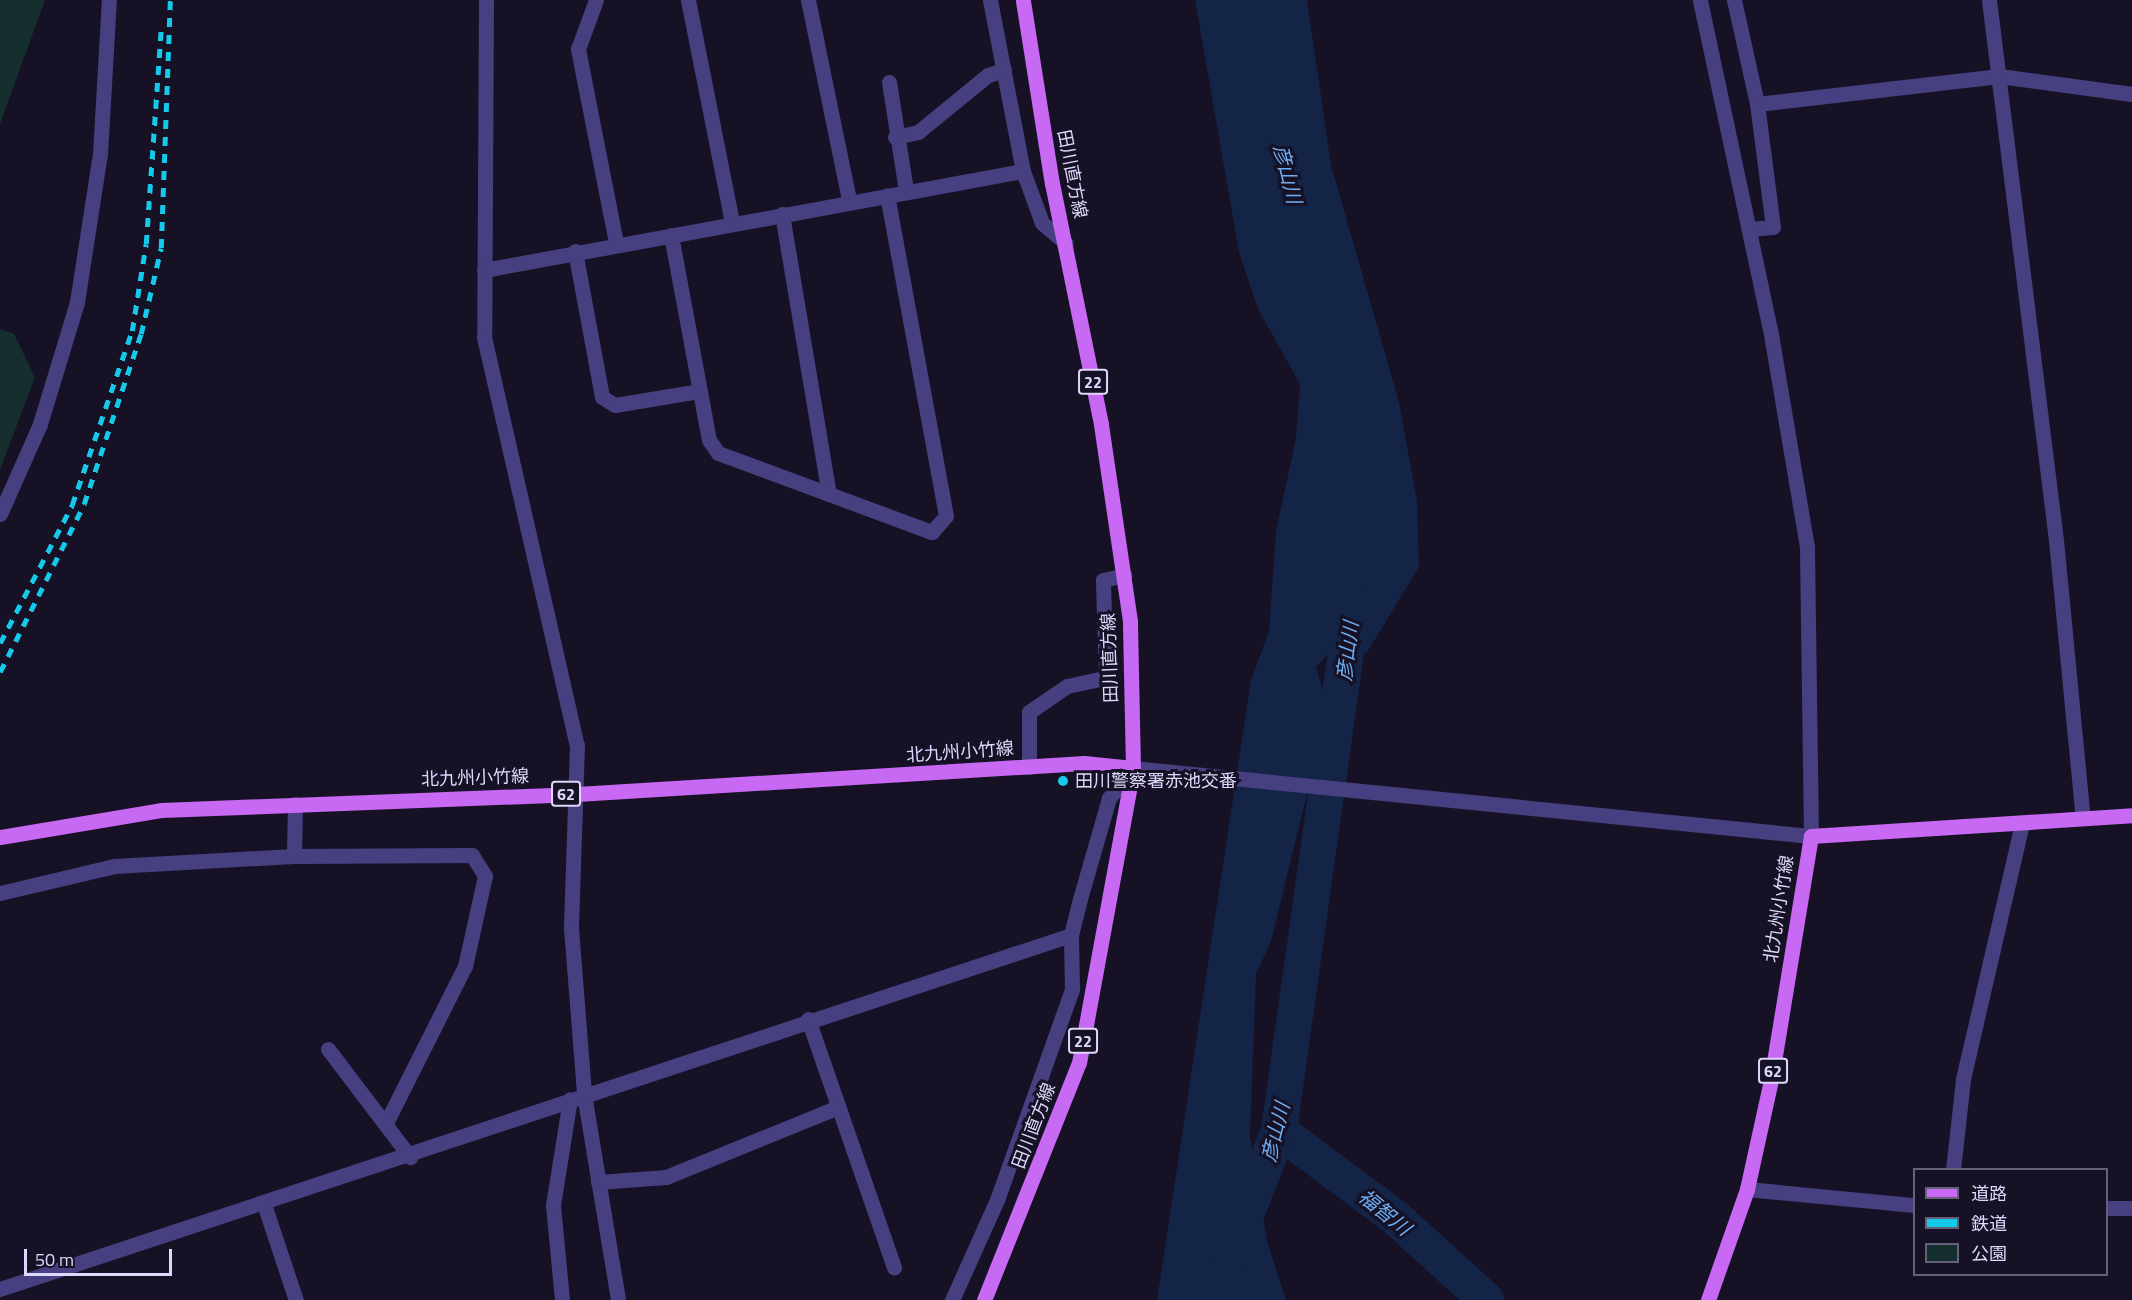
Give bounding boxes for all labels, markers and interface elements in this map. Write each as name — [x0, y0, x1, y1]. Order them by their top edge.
street label: 田川直方線 — [1053, 128, 1091, 220]
water label: 彦山川 — [1269, 142, 1307, 206]
road number: 22 — [1078, 369, 1108, 395]
street label: 田川直方線 — [1098, 613, 1122, 703]
water label: 彦山川 — [1331, 620, 1363, 682]
street label: 北九州小竹線 — [905, 737, 1015, 767]
street label: 北九州小竹線 — [421, 765, 529, 791]
place label: 田川警察署赤池交番 — [1075, 770, 1237, 792]
marker: 田川警察署赤池交番 — [1056, 774, 1070, 788]
road number: 62 — [551, 781, 581, 807]
street label: 北九州小竹線 — [1760, 854, 1798, 964]
road number: 22 — [1068, 1028, 1098, 1054]
road number: 62 — [1758, 1058, 1788, 1084]
street label: 田川直方線 — [1008, 1080, 1060, 1172]
water label: 彦山川 — [1256, 1100, 1294, 1164]
legend — [1913, 1168, 2108, 1276]
text: 道路 — [1971, 1180, 2007, 1207]
water label: 福智川 — [1354, 1184, 1416, 1240]
text: 鉄道 — [1971, 1210, 2007, 1237]
scale bar — [27, 1237, 176, 1275]
text: 公園 — [1971, 1240, 2007, 1267]
text: 50 m — [35, 1246, 74, 1273]

